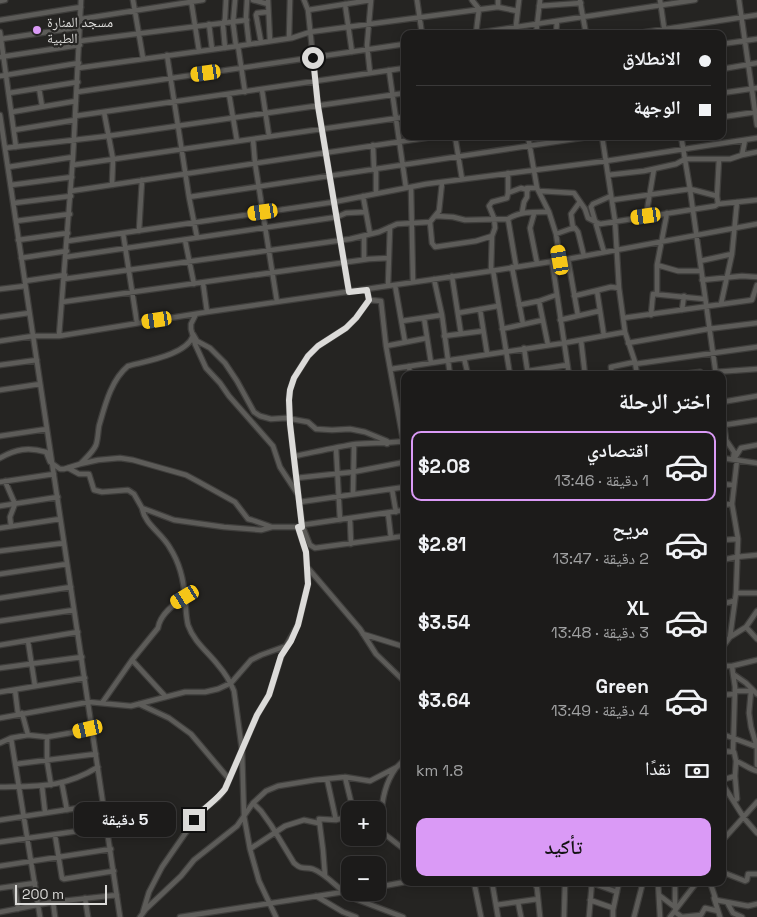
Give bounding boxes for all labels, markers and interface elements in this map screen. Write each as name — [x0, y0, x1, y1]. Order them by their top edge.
place label: مسجد المنارة الطبية — [47, 13, 113, 47]
marker: مسجد المنارة الطبية — [31, 24, 43, 36]
text: الانطلاق — [622, 46, 681, 71]
route start — [302, 47, 324, 69]
car — [190, 63, 221, 83]
text: الوجهة — [633, 95, 681, 120]
car — [247, 202, 278, 222]
car — [630, 206, 661, 226]
car — [550, 244, 569, 276]
car — [141, 310, 172, 330]
text: اختر الرحلة — [619, 387, 711, 415]
text: اقتصادي — [587, 438, 649, 463]
icon: car — [664, 444, 709, 489]
text: $2.08 — [418, 454, 470, 479]
text: 1 دقيقة · 13:46 — [554, 470, 649, 491]
text: مريح — [612, 516, 649, 541]
icon: car — [664, 522, 709, 567]
text: $2.81 — [418, 532, 466, 557]
text: 2 دقيقة · 13:47 — [553, 548, 649, 569]
car — [168, 583, 201, 611]
text: XL — [626, 596, 649, 621]
icon: car — [664, 600, 709, 645]
text: $3.54 — [418, 610, 470, 635]
text: 3 دقيقة · 13:48 — [551, 622, 649, 643]
text: Green — [596, 674, 649, 699]
icon: car — [664, 678, 709, 723]
text: $3.64 — [418, 688, 470, 713]
text: 4 دقيقة · 13:49 — [551, 700, 649, 721]
car — [71, 718, 104, 740]
text: نقدًا — [645, 756, 671, 781]
icon: cash — [683, 757, 711, 785]
text: 1.8 km — [416, 760, 463, 781]
map controls — [341, 801, 386, 901]
button: + — [341, 801, 386, 846]
callout: 5 دقيقة — [74, 802, 176, 838]
text: 5 دقيقة — [102, 809, 148, 830]
route end — [183, 809, 205, 831]
button: تأكيد — [416, 818, 711, 876]
button: − — [341, 856, 386, 901]
scale bar — [15, 882, 108, 905]
text: 200 m — [22, 885, 64, 903]

